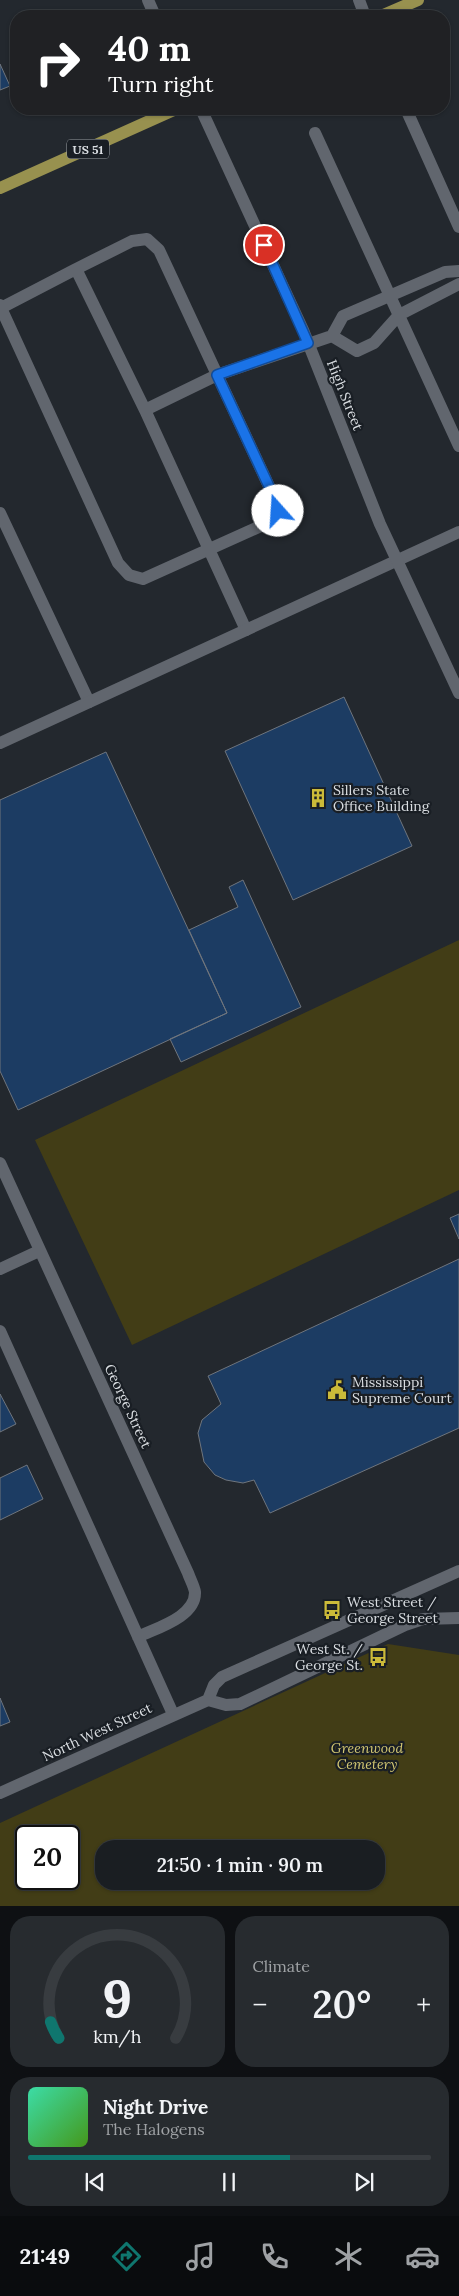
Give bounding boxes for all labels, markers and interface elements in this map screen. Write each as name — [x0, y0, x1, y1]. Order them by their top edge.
text: 40 m — [108, 26, 191, 71]
icon: right — [25, 30, 90, 95]
text: Turn right — [108, 70, 213, 98]
road number: US 51 — [67, 140, 109, 158]
pin — [243, 224, 285, 266]
icon: arrive — [250, 231, 278, 259]
street label: High Street — [323, 357, 368, 433]
position arrow — [251, 484, 303, 536]
place label: Sillers State Office Building — [333, 781, 430, 815]
building icon: Sillers State Office Building — [307, 787, 329, 809]
street label: George Street — [101, 1361, 156, 1452]
place label: Mississippi Supreme Court — [352, 1373, 452, 1407]
public building icon: Mississippi Supreme Court — [326, 1379, 348, 1401]
place label: West Street / George Street — [347, 1593, 439, 1627]
bus stop icon: West Street / George Street — [321, 1599, 343, 1621]
place label: West St. / George St. — [295, 1640, 363, 1674]
bus stop icon: West St. / George St. — [367, 1646, 389, 1668]
street label: North West Street — [39, 1699, 155, 1765]
park label: Greenwood Cemetery — [331, 1739, 403, 1773]
speed limit sign: 20 — [15, 1825, 80, 1890]
text: 21:50 · 1 min · 90 m — [157, 1853, 323, 1877]
text: Climate — [253, 1956, 310, 1976]
text: 9 — [102, 1965, 132, 2031]
text: 20° — [312, 1980, 371, 2028]
text: − — [253, 1987, 267, 2023]
text: + — [416, 1987, 431, 2023]
text: km/h — [93, 2025, 142, 2048]
text: Night Drive — [103, 2095, 208, 2119]
text: The Halogens — [103, 2119, 205, 2139]
icon: previous — [81, 2168, 109, 2196]
icon: pause — [215, 2168, 243, 2196]
icon: next — [350, 2168, 378, 2196]
icon: directions — [109, 2239, 144, 2274]
icon: music — [183, 2239, 218, 2274]
icon: phone — [257, 2239, 292, 2274]
icon: climate — [331, 2239, 366, 2274]
icon: car — [405, 2239, 440, 2274]
text: 21:49 — [19, 2242, 70, 2270]

